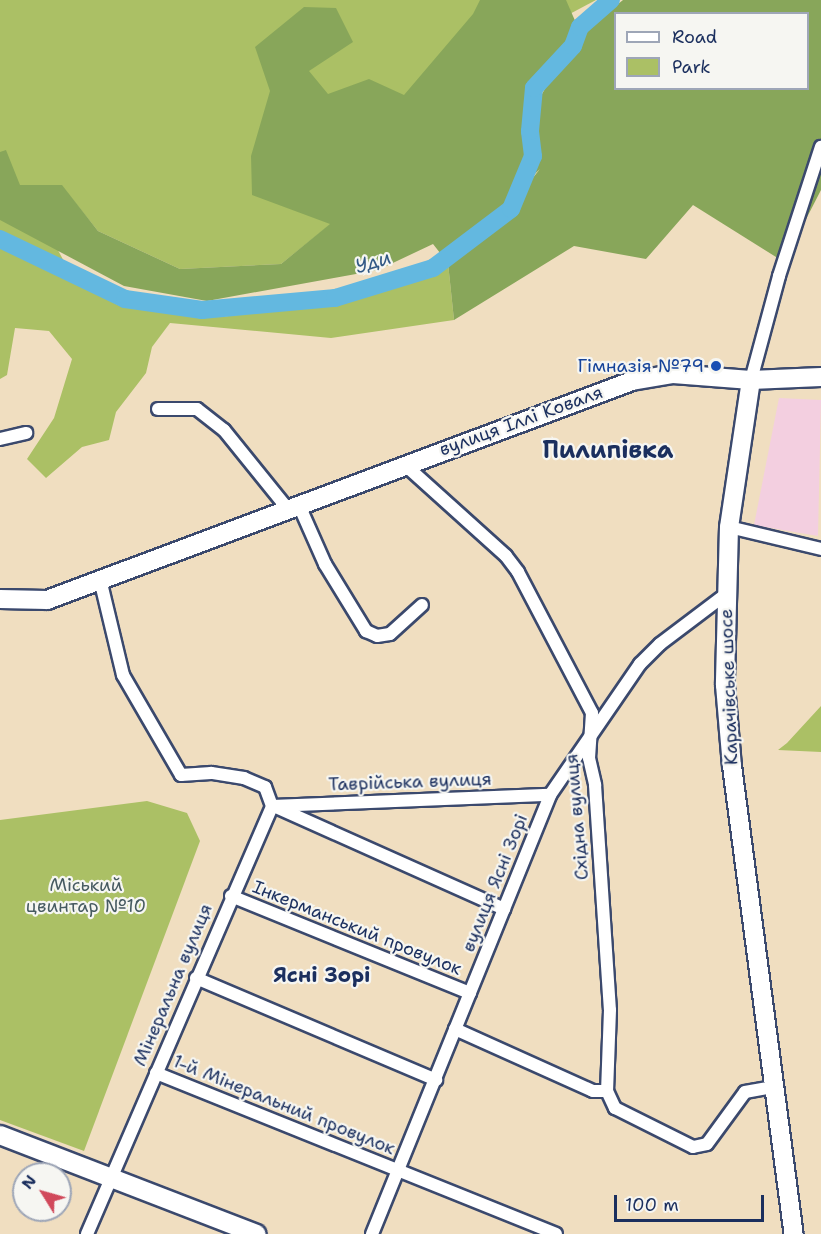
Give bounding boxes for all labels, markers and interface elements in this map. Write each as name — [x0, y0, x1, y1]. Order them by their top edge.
legend — [614, 12, 809, 90]
text: Road — [672, 25, 717, 49]
text: Park — [672, 55, 711, 79]
water label: Уди — [352, 245, 394, 279]
place label: Гімназія №79 — [578, 355, 704, 377]
marker: Гімназія №79 — [709, 359, 723, 373]
street label: вулиця Іллі Коваля — [436, 381, 606, 461]
district label: Пилипівка — [543, 437, 673, 465]
street label: Карачівське шосе — [715, 608, 743, 766]
street label: Східна вулиця — [561, 753, 593, 881]
street label: Таврійська вулиця — [328, 768, 492, 796]
street label: вулиця Ясні Зорі — [458, 811, 532, 955]
park label: Міський цвинтар №10 — [26, 875, 146, 918]
street label: Інкерманський провулок — [249, 876, 465, 980]
street label: Мінеральна вулиця — [129, 901, 217, 1069]
district label: Ясні Зорі — [274, 962, 370, 988]
street label: 1-й Мінеральний провулок — [170, 1050, 398, 1160]
north arrow — [12, 1162, 72, 1222]
text: N — [17, 1171, 41, 1193]
scale bar — [617, 1183, 767, 1221]
text: 100 m — [625, 1193, 679, 1217]

